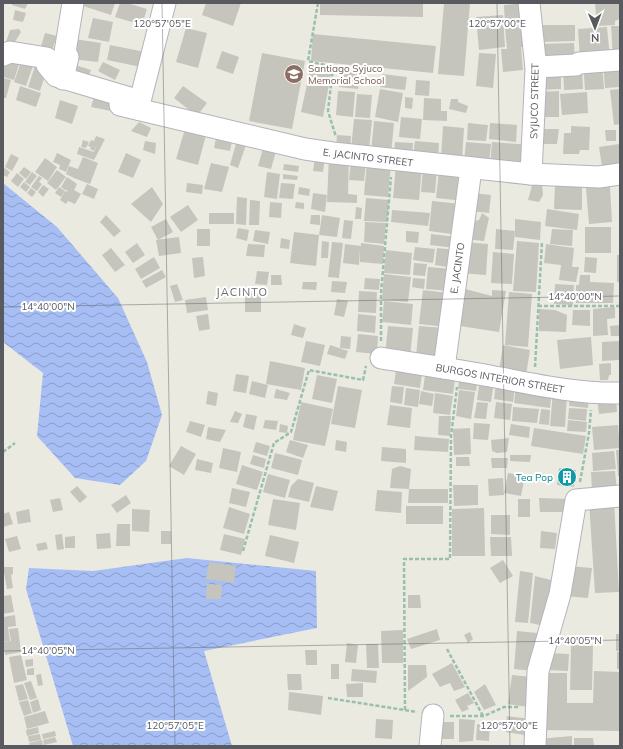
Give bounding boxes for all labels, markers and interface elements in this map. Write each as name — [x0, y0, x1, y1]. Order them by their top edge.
north arrow — [575, 8, 615, 48]
text: 120°57'05"E — [133, 17, 191, 30]
text: 120°57'00"E — [468, 17, 526, 30]
text: N — [591, 31, 599, 45]
place label: Santiago Syjuco Memorial School — [308, 62, 384, 87]
school or university icon: Santiago Syjuco Memorial School — [283, 63, 305, 85]
street label: SYJUCO STREET — [527, 63, 542, 139]
street label: E. JACINTO STREET — [322, 146, 414, 169]
street label: E. JACINTO — [447, 241, 468, 295]
district label: JACINTO — [216, 285, 268, 299]
text: 14°40'00"N — [548, 290, 602, 303]
text: 14°40'00"N — [21, 300, 75, 313]
street label: BURGOS INTERIOR STREET — [435, 361, 565, 396]
building icon: Tea Pop — [556, 466, 578, 488]
place label: Tea Pop — [516, 471, 553, 484]
text: 14°40'05"N — [548, 634, 602, 647]
text: 14°40'05"N — [21, 644, 75, 657]
text: 120°57'05"E — [146, 719, 204, 732]
text: 120°57'00"E — [480, 719, 538, 732]

